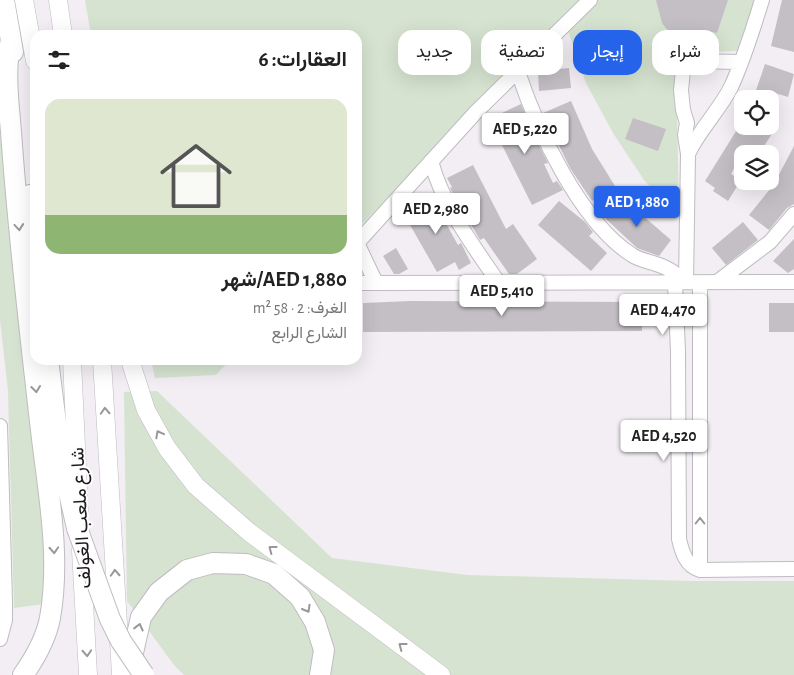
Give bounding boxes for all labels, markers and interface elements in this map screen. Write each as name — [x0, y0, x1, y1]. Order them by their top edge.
chip: جديد — [398, 30, 471, 75]
chip: تصفية — [481, 30, 563, 75]
chip: إيجار — [573, 30, 642, 75]
chip: شراء — [652, 30, 719, 75]
icon: filters — [45, 46, 73, 74]
text: العقارات: 6 — [258, 49, 347, 70]
map controls — [734, 90, 779, 190]
button: locate — [734, 90, 779, 135]
pin: AED 5,220 — [468, 112, 582, 155]
text: AED 5,220 — [493, 121, 557, 137]
icon: home — [151, 131, 241, 221]
button: layers — [734, 145, 779, 190]
pin: AED 1,880 — [580, 186, 694, 228]
pin: AED 2,980 — [379, 192, 493, 235]
text: AED 1,880 — [605, 194, 669, 210]
text: AED 2,980 — [403, 201, 469, 217]
one-way arrow — [14, 224, 25, 232]
text: AED 1,880/شهر — [221, 269, 347, 290]
pin: AED 5,410 — [445, 274, 559, 317]
text: AED 5,410 — [470, 283, 534, 299]
pin: AED 4,470 — [606, 294, 720, 336]
text: الغرف: 2 · 58 m² — [253, 300, 347, 316]
text: AED 4,470 — [630, 302, 696, 318]
text: الشارع الرابع — [272, 325, 347, 341]
one-way arrow — [30, 385, 41, 393]
one-way arrow — [99, 407, 110, 415]
pin: AED 4,520 — [607, 420, 721, 462]
text: AED 4,520 — [631, 428, 697, 444]
one-way arrow — [155, 430, 165, 439]
street label: شارع ملعب الغولف — [68, 447, 97, 589]
one-way arrow — [695, 517, 705, 524]
one-way arrow — [268, 546, 278, 555]
one-way arrow — [49, 547, 60, 555]
one-way arrow — [109, 569, 120, 577]
one-way arrow — [301, 603, 311, 612]
one-way arrow — [133, 623, 144, 632]
one-way arrow — [398, 643, 408, 652]
one-way arrow — [81, 650, 92, 658]

